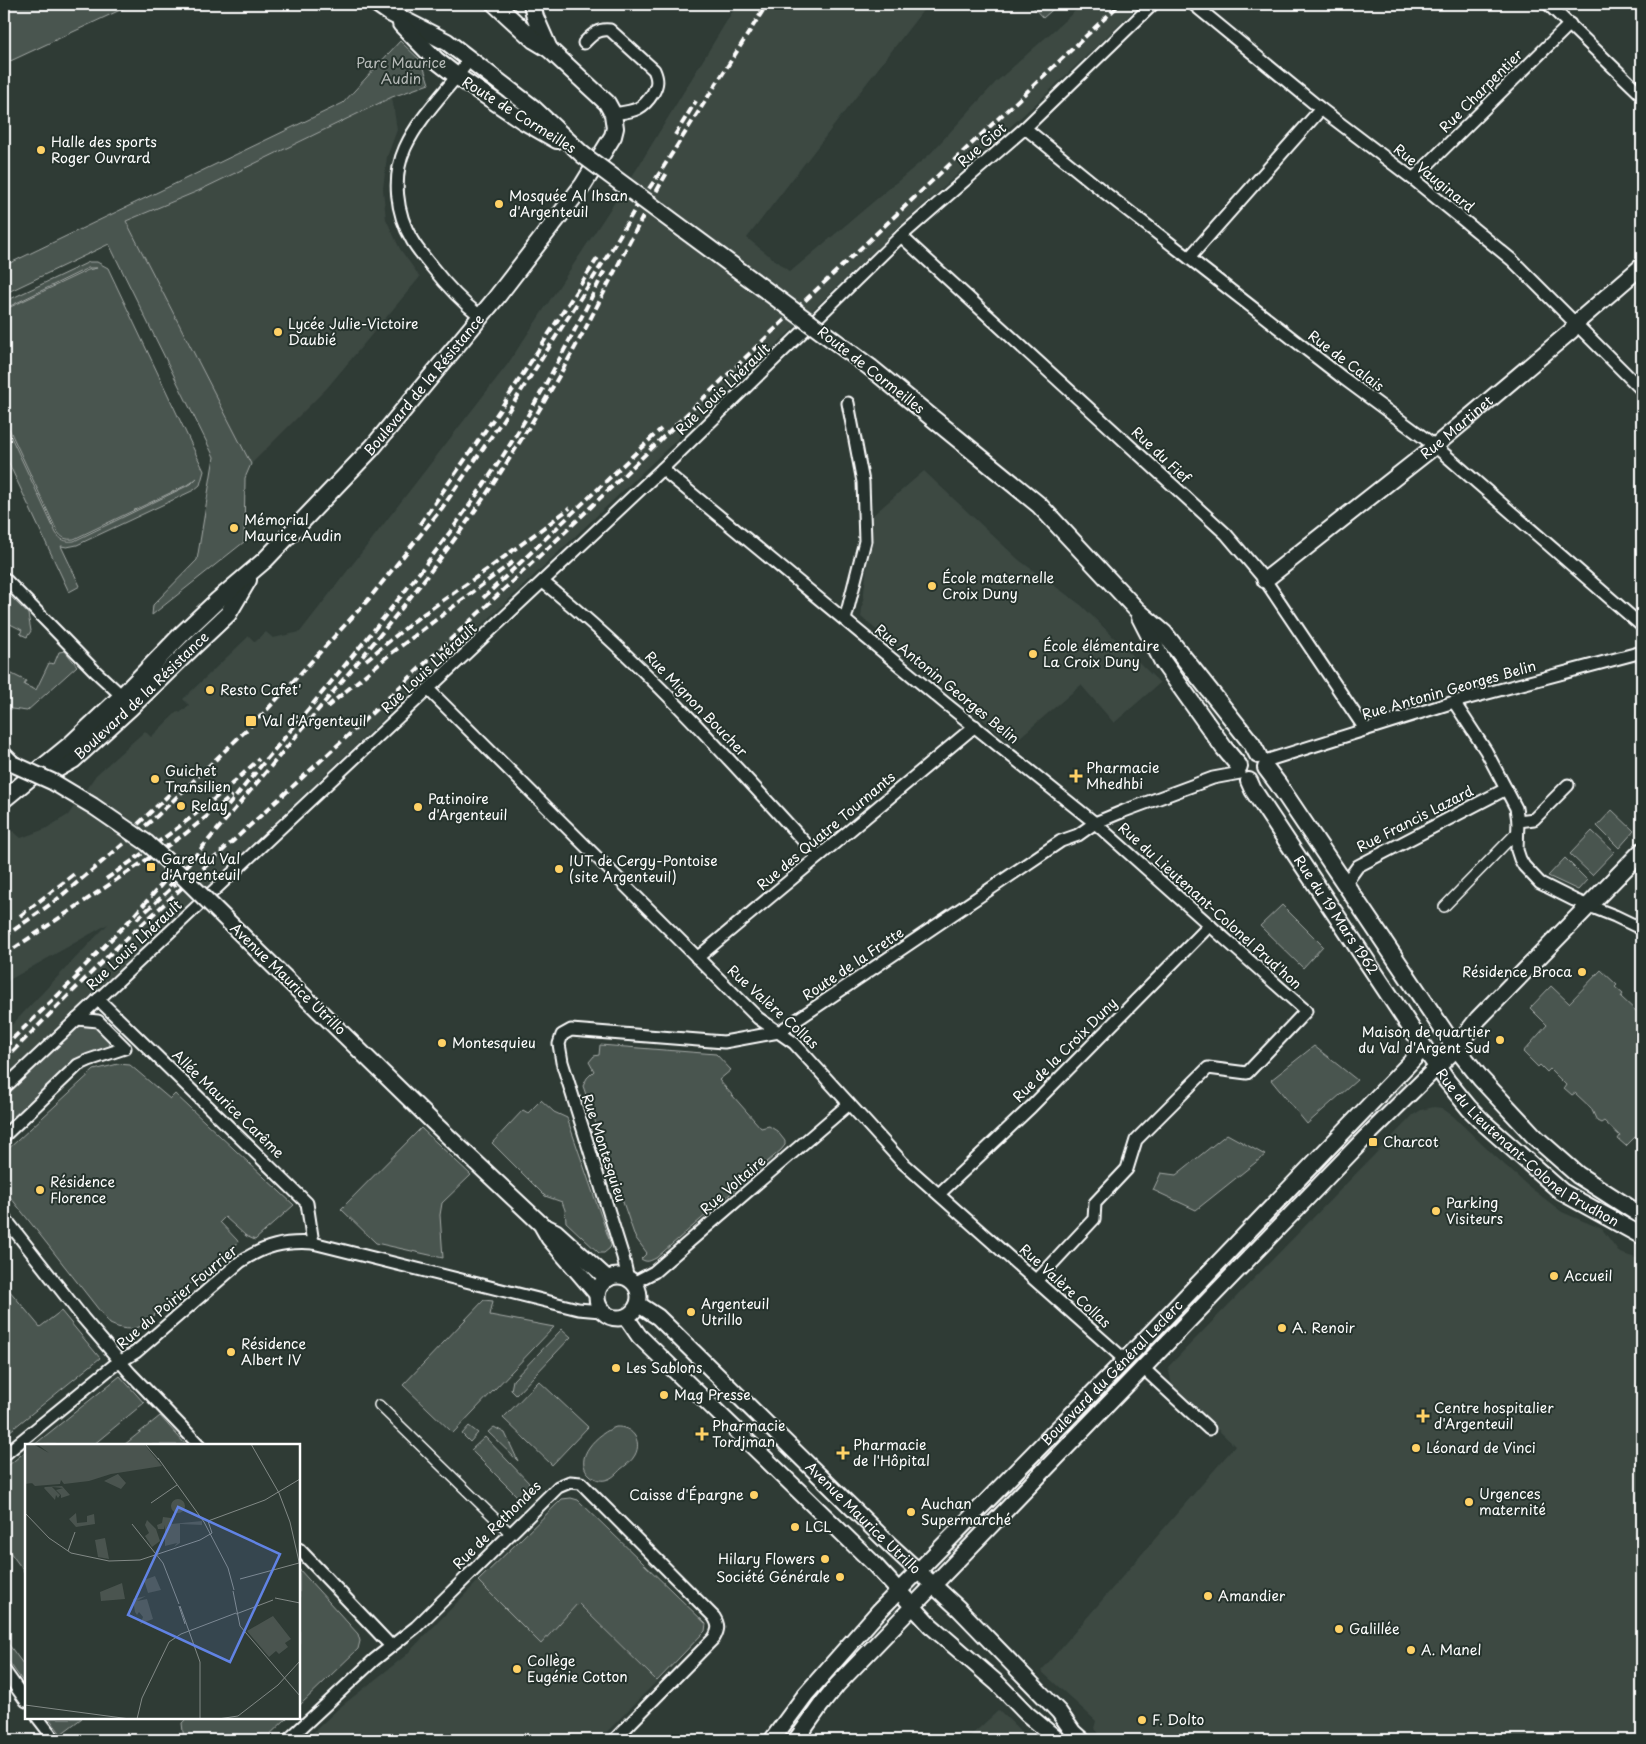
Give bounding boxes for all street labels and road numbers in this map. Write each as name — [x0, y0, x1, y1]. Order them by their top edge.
street label: Rue Charpentier — [1434, 44, 1527, 137]
street label: Route de Cormeilles — [458, 71, 580, 158]
street label: Rue Giot — [953, 117, 1011, 172]
street label: Rue Vauginard — [1389, 138, 1480, 217]
street label: Boulevard de la Résistance — [359, 309, 489, 460]
street label: Route de Cormeilles — [813, 321, 929, 418]
street label: Rue de Calais — [1304, 325, 1389, 396]
street label: Rue Louis Lhérault — [671, 338, 775, 439]
street label: Rue Martinet — [1416, 390, 1498, 464]
street label: Rue du Fief — [1127, 422, 1197, 488]
street label: Rue Louis Lhérault — [376, 617, 481, 718]
street label: Rue Antonin Georges Belin — [871, 619, 1024, 748]
street label: Boulevard de la Résistance — [69, 626, 213, 764]
street label: Rue Mignon Boucher — [640, 646, 753, 762]
street label: Rue Antonin Georges Belin — [1359, 655, 1538, 724]
street label: Rue des Quatre Tournants — [752, 766, 900, 895]
street label: Rue Francis Lazard — [1353, 780, 1477, 857]
street label: Rue du Lieutenant-Colonel Prud'hon — [1114, 817, 1307, 994]
street label: Rue du 19 Mars 1962 — [1289, 851, 1384, 979]
street label: Rue Louis Lhérault — [81, 894, 186, 995]
street label: Avenue Maurice Utrillo — [226, 918, 351, 1040]
street label: Route de la Frette — [798, 922, 908, 1005]
street label: Rue Valère Collas — [723, 960, 824, 1053]
street label: Rue de la Croix Duny — [1008, 993, 1122, 1107]
street label: Allée Maurice Carême — [168, 1045, 289, 1163]
street label: Rue du Lieutenant-Colonel Prudhon — [1431, 1064, 1623, 1231]
street label: Rue Montesquieu — [577, 1091, 632, 1205]
street label: Rue Voltaire — [695, 1150, 770, 1219]
street label: Rue du Poirier Fourrier — [112, 1239, 242, 1353]
street label: Rue Valère Collas — [1015, 1239, 1116, 1332]
street label: Boulevard du Général Leclerc — [1036, 1295, 1187, 1450]
street label: Avenue Maurice Utrillo — [801, 1457, 926, 1579]
street label: Rue de Rethondes — [448, 1476, 546, 1574]

